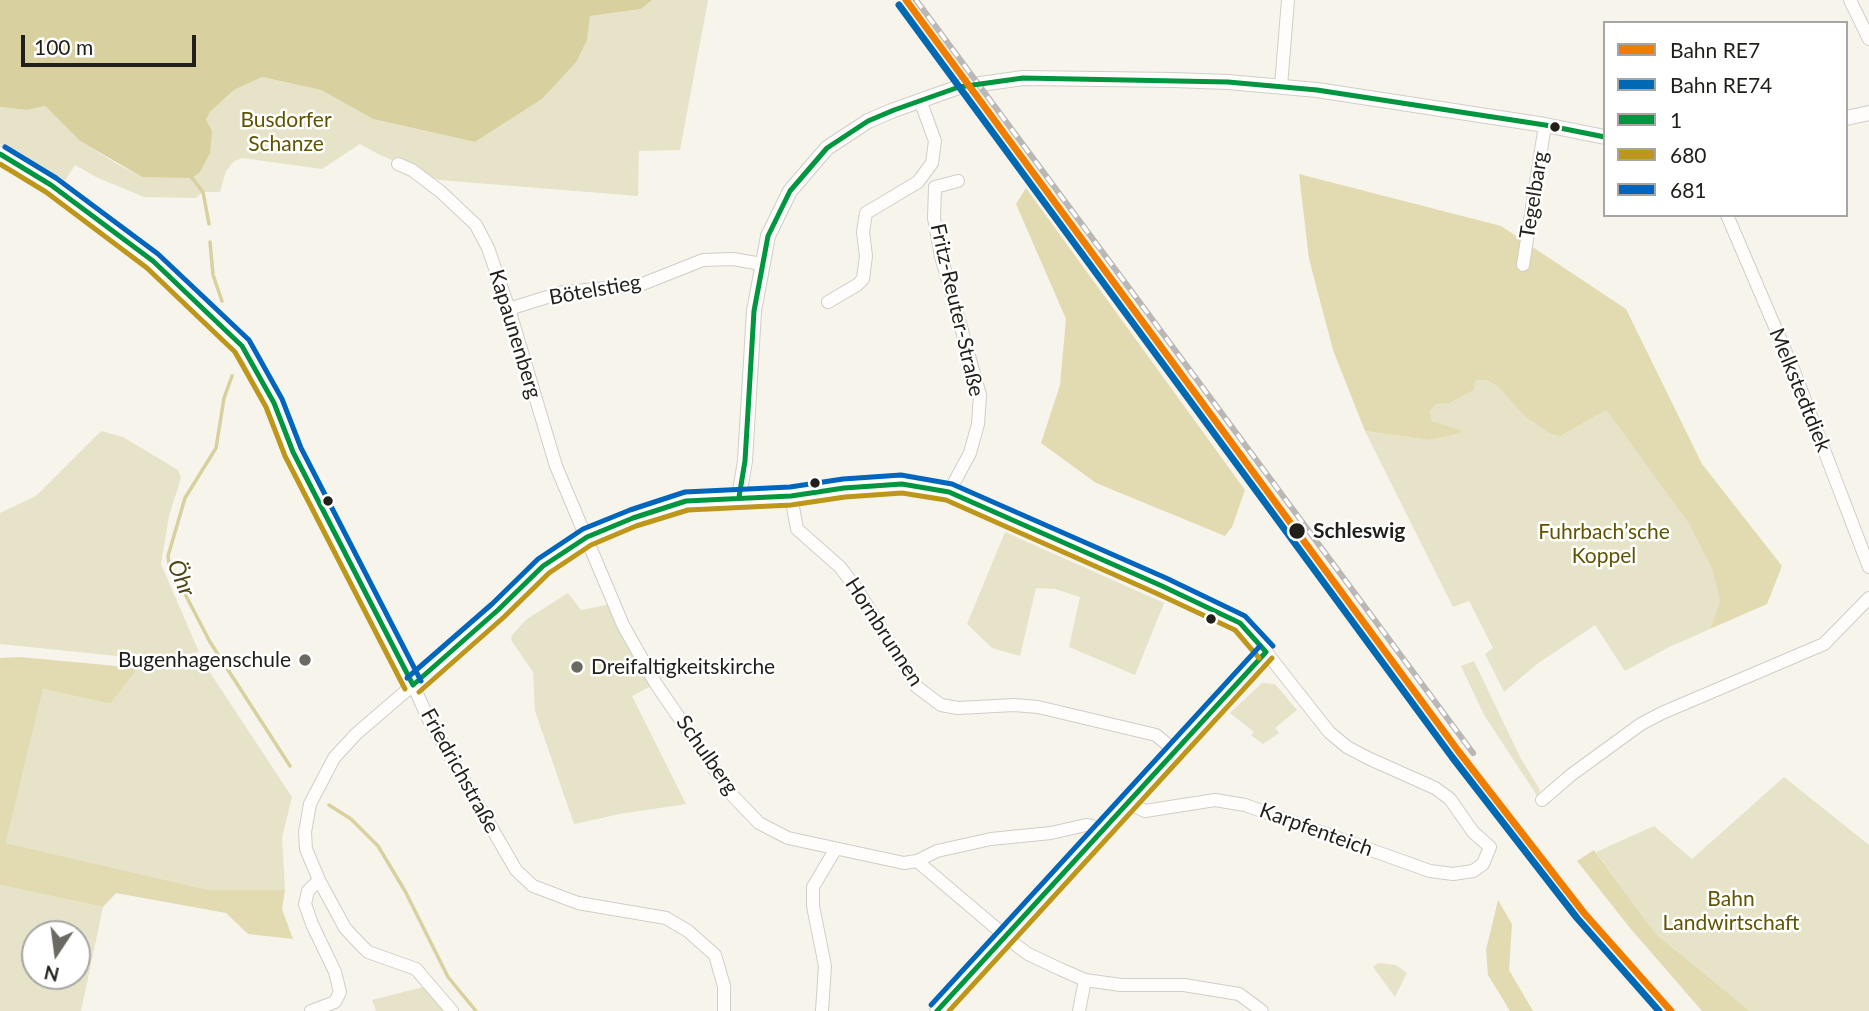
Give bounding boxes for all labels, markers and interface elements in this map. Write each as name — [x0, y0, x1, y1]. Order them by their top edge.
scale bar — [24, 21, 200, 65]
legend — [1603, 21, 1848, 217]
text: 100 m — [34, 34, 93, 59]
text: Bahn RE7 — [1670, 37, 1760, 62]
text: Bahn RE74 — [1670, 72, 1772, 97]
park label: Busdorfer Schanze — [240, 107, 332, 157]
text: 1 — [1670, 107, 1682, 132]
unlabelled marker — [1548, 120, 1562, 134]
text: 680 — [1670, 142, 1707, 167]
street label: Tegelbarg — [1515, 149, 1553, 241]
text: 681 — [1670, 177, 1707, 202]
street label: Fritz-Reuter-Straße — [925, 221, 989, 399]
street label: Kapaunenberg — [483, 266, 547, 402]
street label: Bötelstieg — [547, 270, 643, 310]
street label: Melkstedtdiek — [1764, 324, 1836, 456]
unlabelled marker — [808, 476, 822, 490]
unlabelled marker — [321, 494, 335, 508]
place label: Schleswig — [1313, 518, 1405, 544]
park label: Fuhrbach’sche Koppel — [1538, 519, 1670, 569]
marker: Schleswig — [1287, 521, 1307, 541]
water label: Öhr — [161, 556, 201, 600]
street label: Hornbrunnen — [840, 573, 928, 691]
unlabelled marker — [1204, 612, 1218, 626]
place label: Bugenhagenschule — [118, 647, 291, 673]
marker: Bugenhagenschule — [297, 652, 313, 668]
place label: Dreifaltigkeitskirche — [591, 654, 775, 680]
marker: Dreifaltigkeitskirche — [569, 659, 585, 675]
street label: Friedrichstraße — [415, 704, 505, 838]
street label: Schulberg — [671, 711, 743, 799]
street label: Karpfenteich — [1256, 798, 1376, 862]
park label: Bahn Landwirtschaft — [1663, 886, 1799, 936]
north arrow — [21, 920, 91, 990]
text: N — [42, 961, 61, 987]

